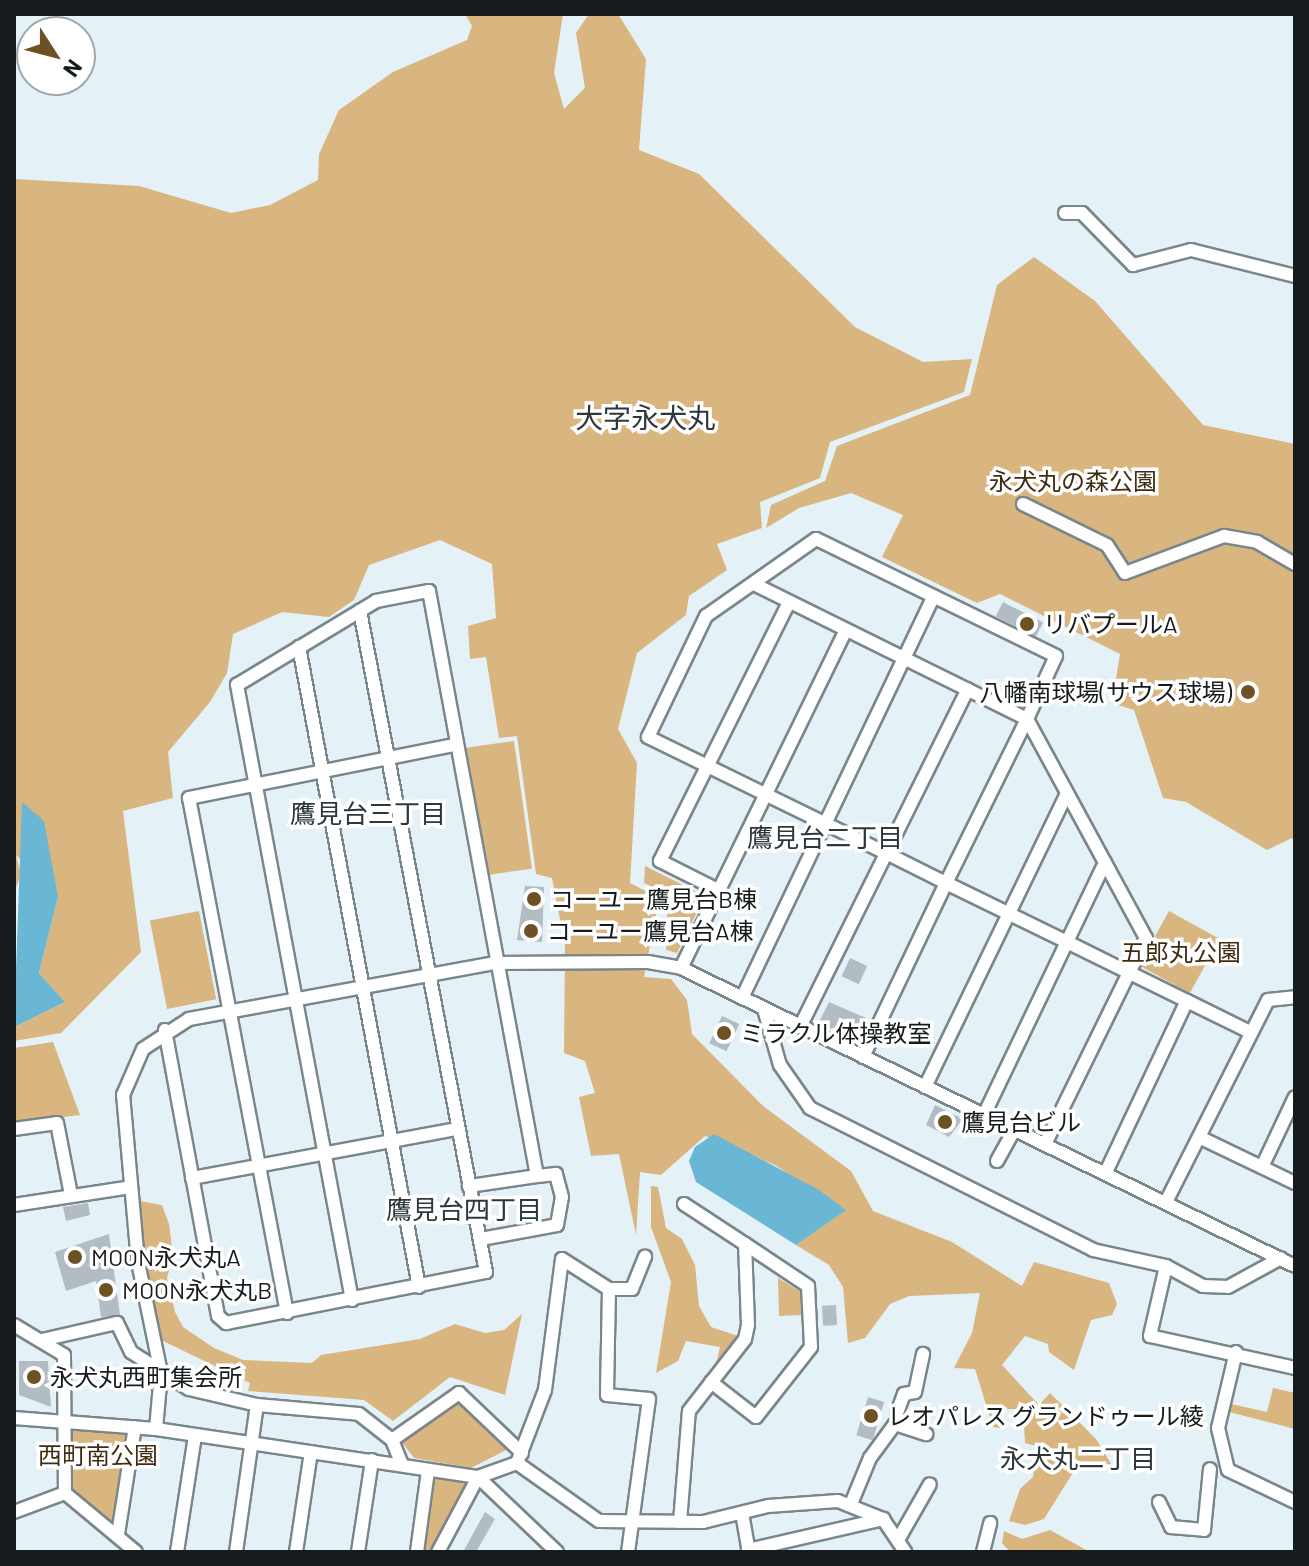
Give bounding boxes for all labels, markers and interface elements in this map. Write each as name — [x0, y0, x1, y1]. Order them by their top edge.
north arrow — [16, 16, 96, 96]
text: N — [59, 55, 89, 82]
district label: 大字永犬丸 — [575, 400, 715, 434]
park label: 永犬丸の森公園 — [989, 467, 1157, 495]
place label: リバプールA — [1043, 610, 1178, 638]
marker: リバプールA — [1018, 615, 1036, 633]
place label: 八幡南球場(サウス球場) — [979, 678, 1232, 706]
marker: 八幡南球場(サウス球場) — [1239, 683, 1257, 701]
district label: 鷹見台三丁目 — [290, 797, 446, 829]
district label: 鷹見台二丁目 — [747, 821, 903, 853]
place label: コーユー鷹見台B棟 — [550, 885, 757, 913]
marker: コーユー鷹見台B棟 — [525, 890, 543, 908]
place label: コーユー鷹見台A棟 — [547, 917, 754, 945]
marker: コーユー鷹見台A棟 — [522, 922, 540, 940]
park label: 五郎丸公園 — [1121, 938, 1241, 966]
place label: ミラクル体操教室 — [740, 1019, 932, 1047]
marker: ミラクル体操教室 — [715, 1024, 733, 1042]
place label: 鷹見台ビル — [961, 1108, 1081, 1136]
marker: 鷹見台ビル — [936, 1113, 954, 1131]
district label: 鷹見台四丁目 — [386, 1193, 542, 1225]
place label: MOON永犬丸A — [91, 1243, 241, 1271]
marker: MOON永犬丸A — [66, 1248, 84, 1266]
place label: MOON永犬丸B — [122, 1276, 272, 1304]
marker: MOON永犬丸B — [97, 1281, 115, 1299]
place label: 永犬丸西町集会所 — [50, 1363, 242, 1391]
marker: 永犬丸西町集会所 — [25, 1368, 43, 1386]
place label: レオパレス グランドゥール綾 — [887, 1402, 1204, 1430]
marker: レオパレス グランドゥール綾 — [862, 1407, 880, 1425]
park label: 西町南公園 — [38, 1441, 158, 1469]
district label: 永犬丸二丁目 — [1000, 1442, 1156, 1474]

